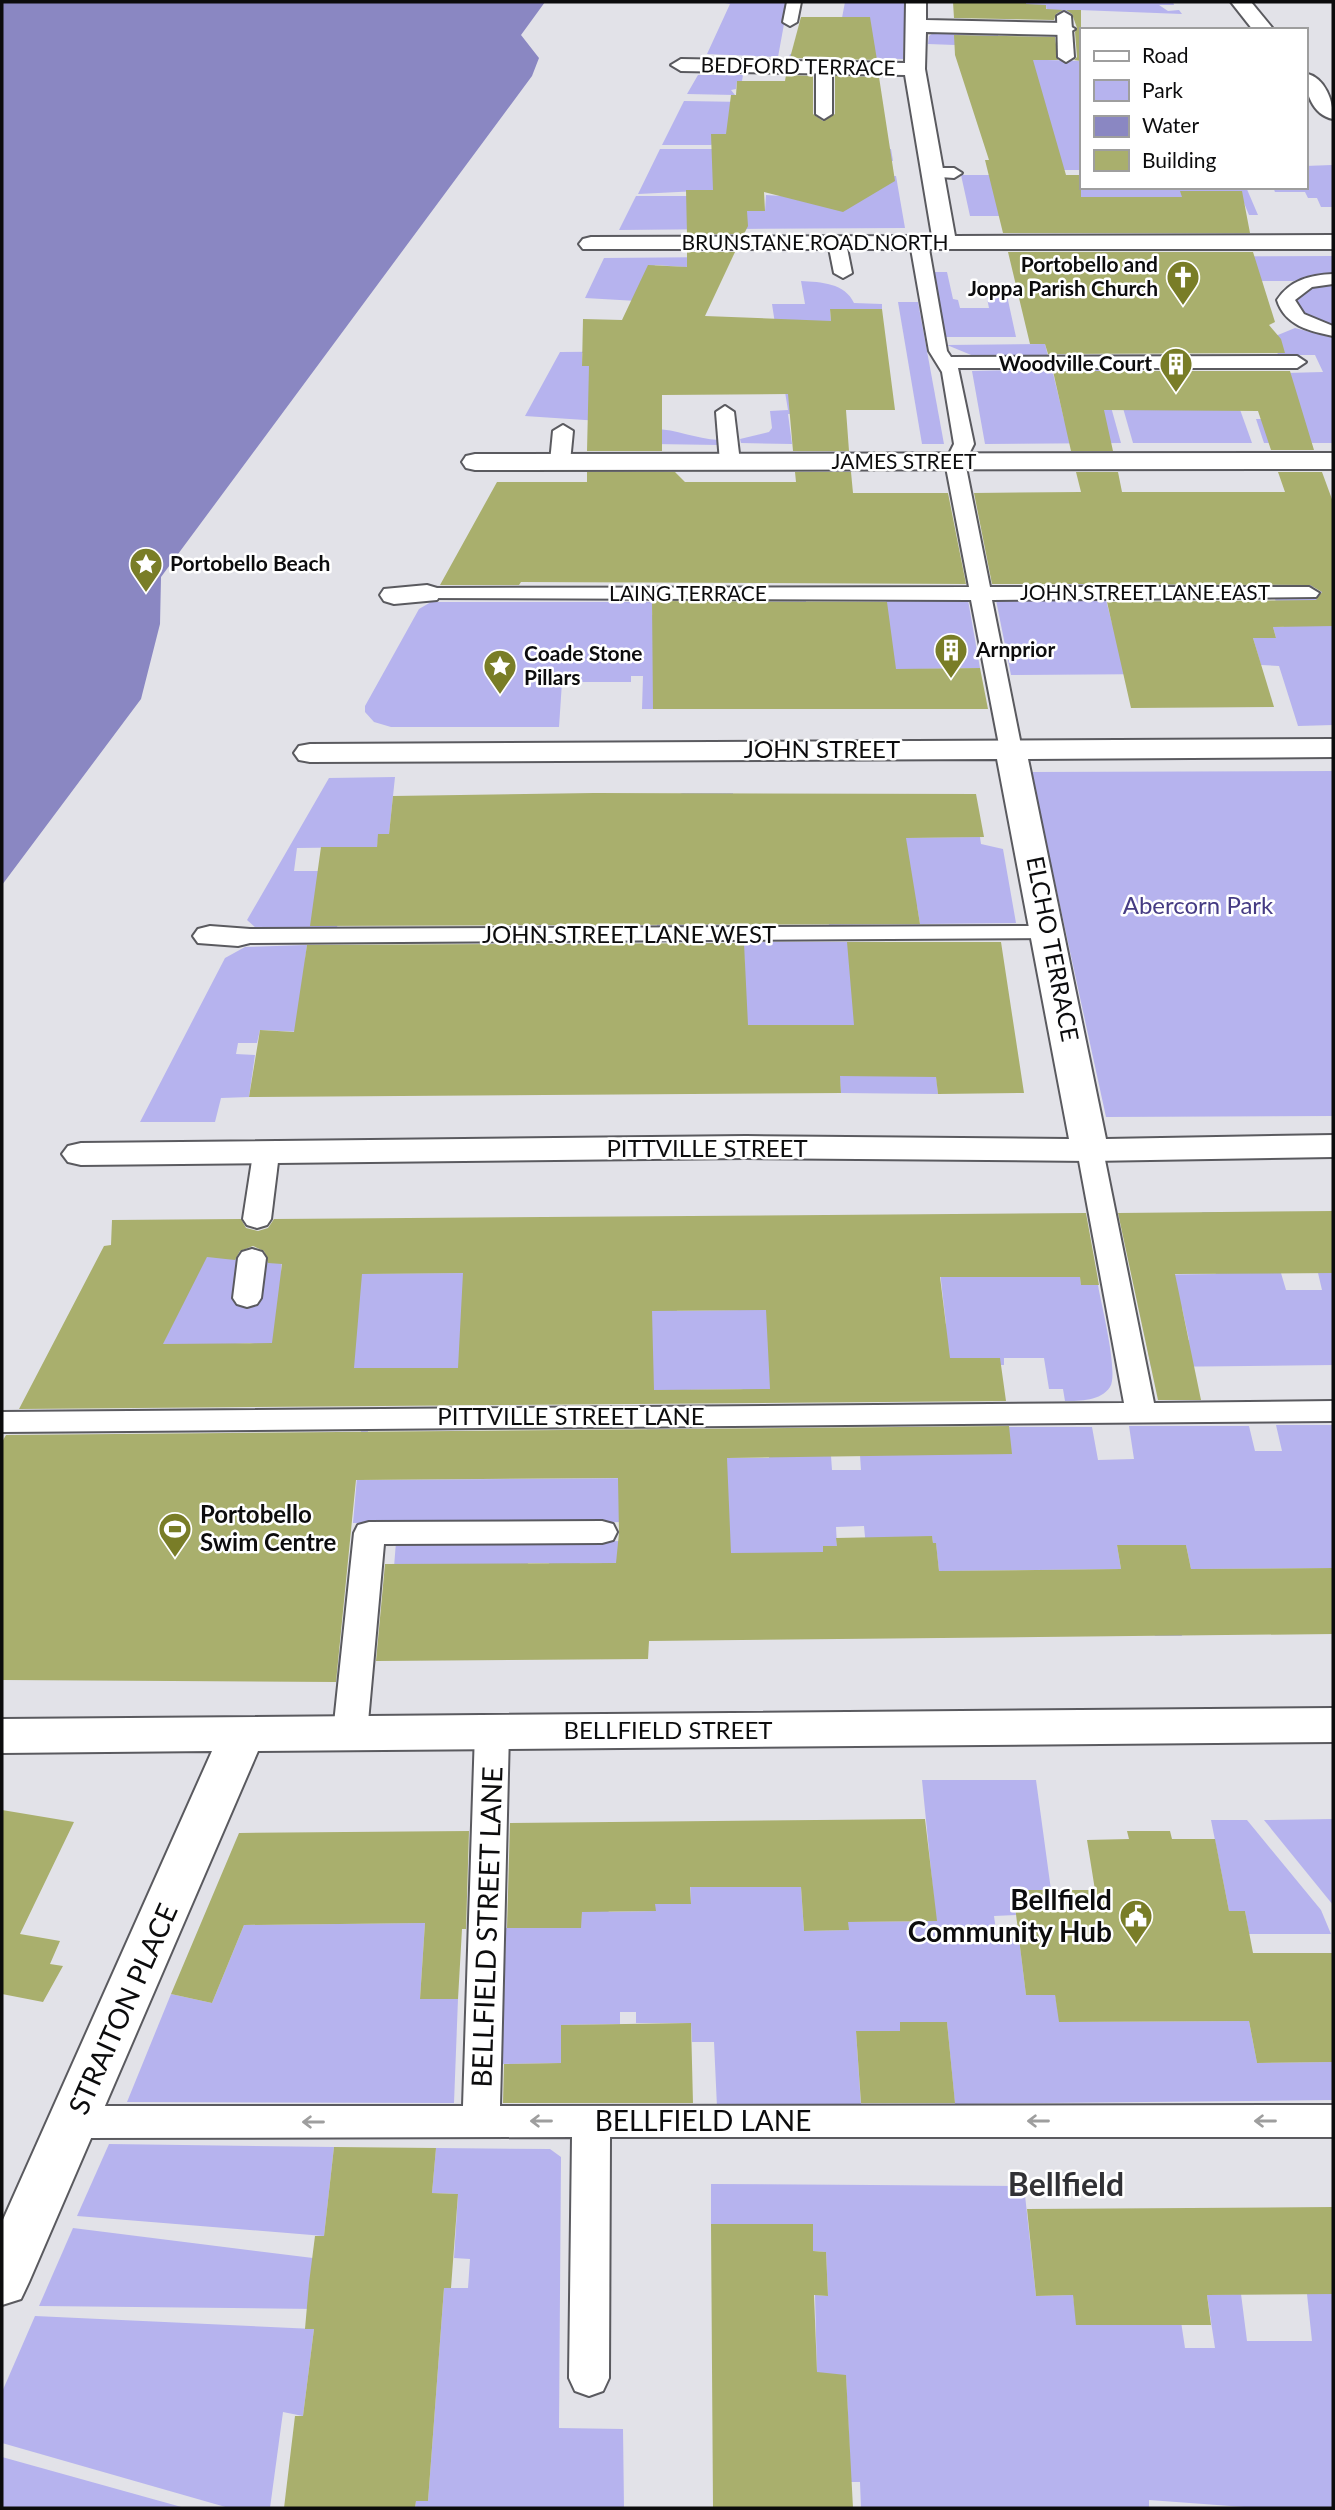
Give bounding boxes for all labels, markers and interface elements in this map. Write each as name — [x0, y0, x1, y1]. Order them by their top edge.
legend — [1080, 28, 1307, 189]
text: Road — [1142, 42, 1189, 67]
street label: BEDFORD TERRACE — [700, 51, 896, 80]
text: Park — [1142, 77, 1183, 102]
text: Water — [1142, 112, 1199, 137]
text: Building — [1142, 147, 1217, 172]
street label: BRUNSTANE ROAD NORTH — [681, 229, 949, 254]
place label: Portobello and Joppa Parish Church — [968, 251, 1158, 300]
church icon: Portobello and Joppa Parish Church — [1164, 258, 1202, 307]
building icon: Woodville Court — [1157, 345, 1195, 394]
place label: Woodville Court — [999, 350, 1152, 375]
street label: JAMES STREET — [832, 448, 977, 473]
place icon: Portobello Beach — [127, 545, 165, 594]
place label: Portobello Beach — [170, 550, 330, 575]
street label: JOHN STREET LANE EAST — [1020, 579, 1271, 604]
street label: LAING TERRACE — [609, 580, 767, 605]
building icon: Arnprior — [932, 631, 970, 680]
place label: Arnprior — [975, 636, 1055, 661]
place label: Coade Stone Pillars — [524, 640, 643, 689]
place icon: Coade Stone Pillars — [481, 647, 519, 696]
street label: JOHN STREET — [744, 734, 900, 763]
street label: ELCHO TERRACE — [1021, 854, 1086, 1044]
park label: Abercorn Park — [1123, 890, 1274, 919]
street label: JOHN STREET LANE WEST — [482, 919, 776, 948]
street label: PITTVILLE STREET — [606, 1133, 808, 1162]
street label: PITTVILLE STREET LANE — [437, 1401, 705, 1430]
place label: Portobello Swim Centre — [200, 1499, 336, 1556]
sports icon: Portobello Swim Centre — [156, 1510, 194, 1559]
street label: BELLFIELD STREET — [563, 1715, 773, 1744]
street label: BELLFIELD STREET LANE — [463, 1766, 509, 2088]
place label: Bellfield Community Hub — [908, 1882, 1112, 1948]
public building icon: Bellfield Community Hub — [1117, 1897, 1155, 1946]
street label: STRAITON PLACE — [60, 1898, 184, 2119]
street label: BELLFIELD LANE — [595, 2103, 811, 2137]
one-way arrow — [529, 2114, 552, 2128]
one-way arrow — [1026, 2114, 1049, 2128]
one-way arrow — [1254, 2114, 1277, 2128]
one-way arrow — [302, 2115, 325, 2129]
district label: Bellfield — [1008, 2164, 1124, 2203]

